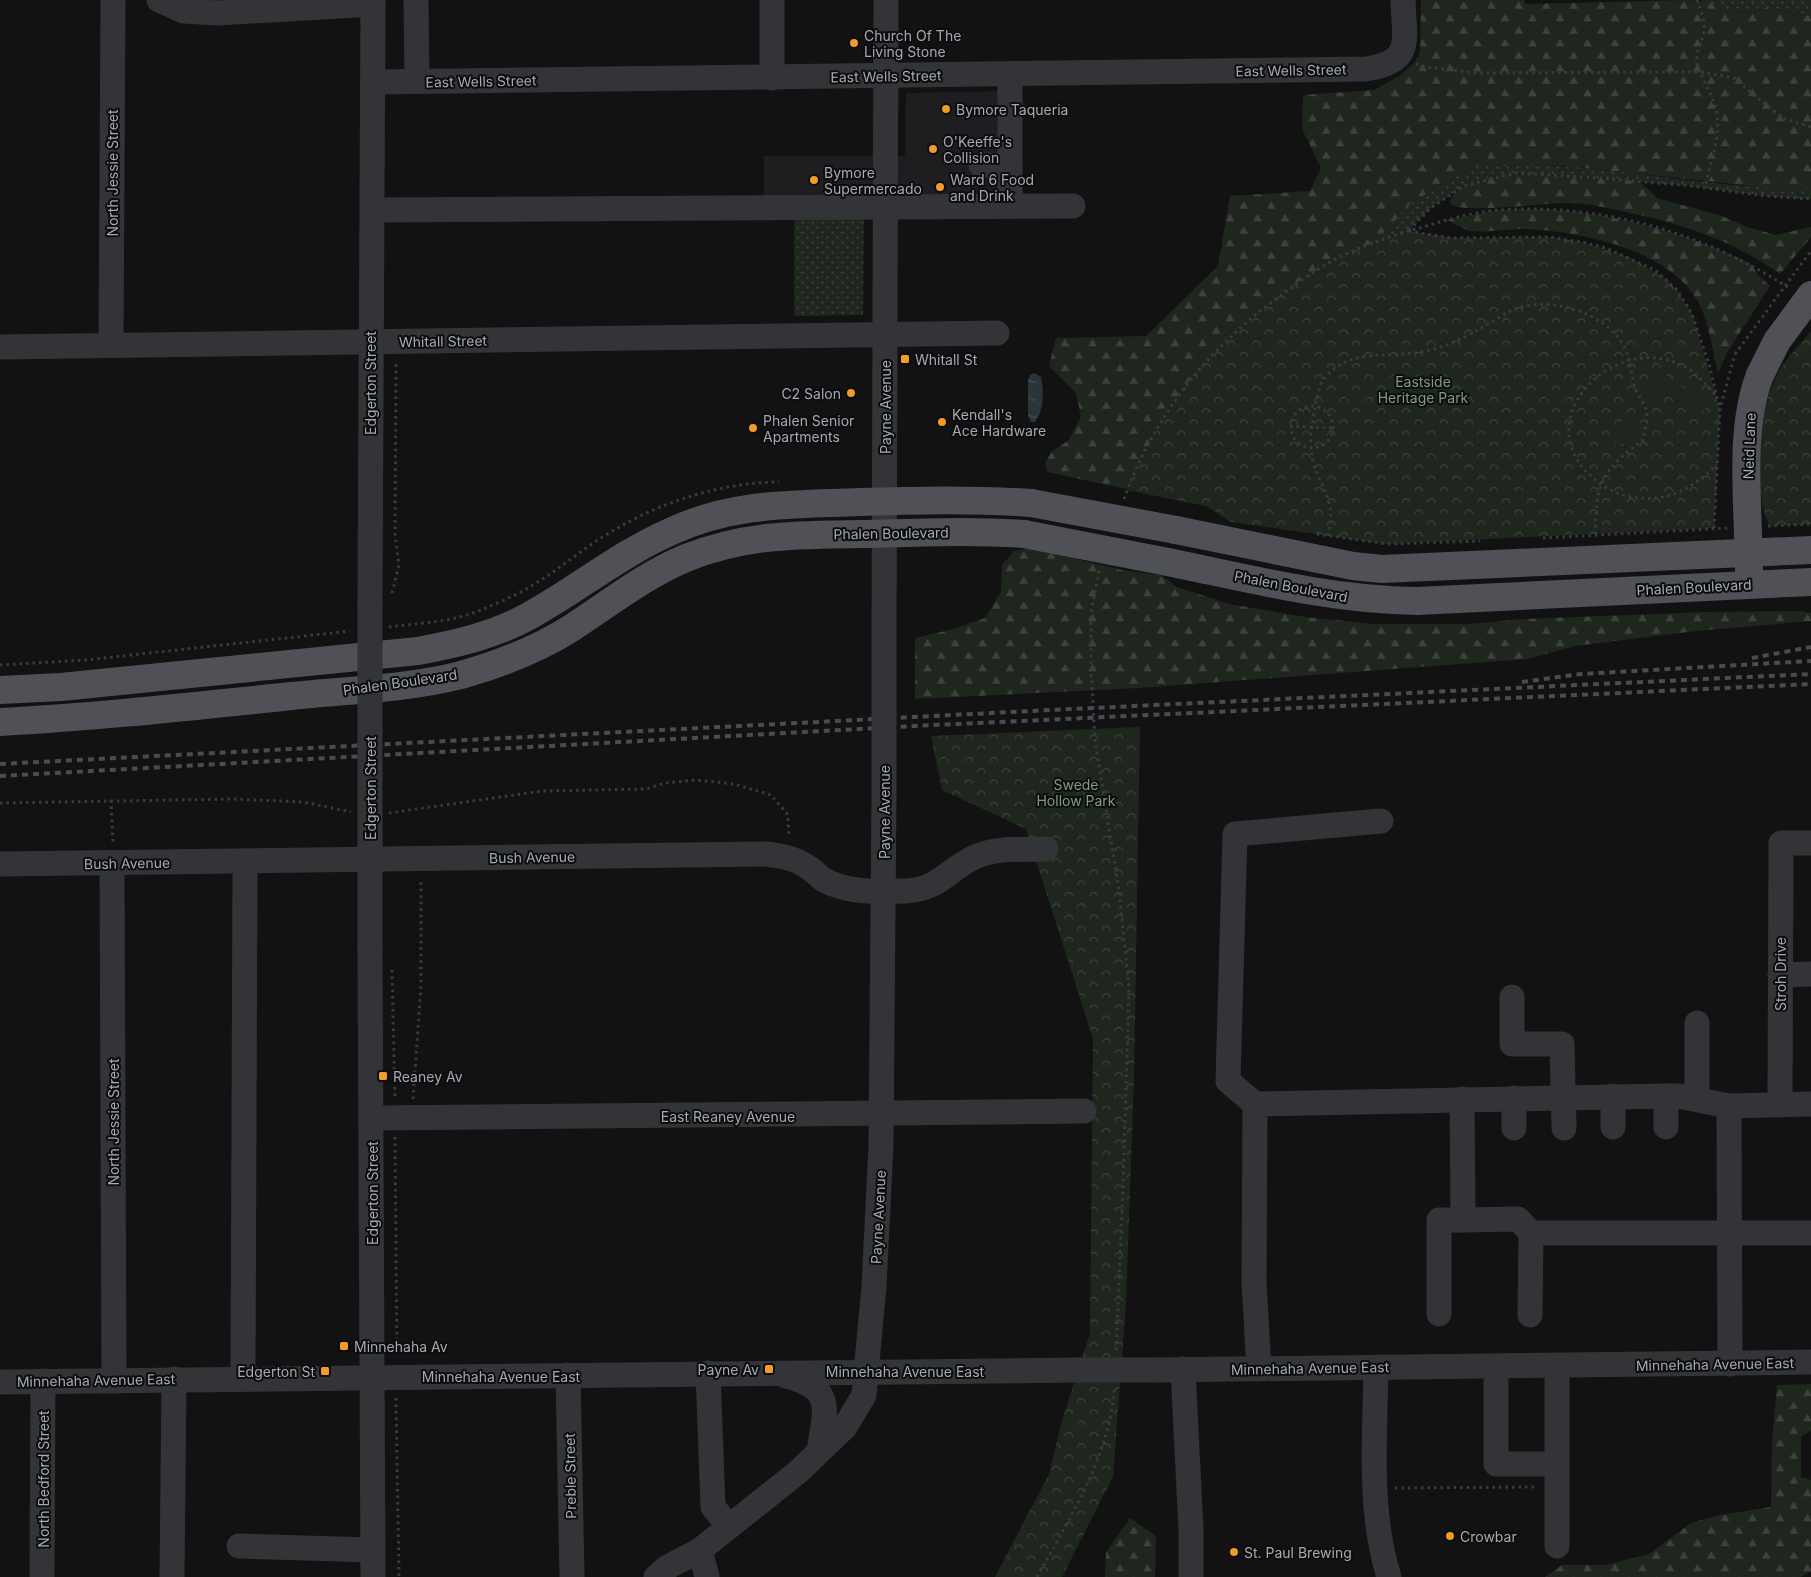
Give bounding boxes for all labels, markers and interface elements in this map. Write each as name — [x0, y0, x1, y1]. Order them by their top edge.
place label: Church Of The Living Stone — [864, 27, 961, 60]
marker: Church Of The Living Stone — [848, 37, 860, 49]
street label: East Wells Street — [1235, 61, 1347, 79]
street label: East Wells Street — [830, 67, 942, 85]
street label: East Wells Street — [425, 72, 537, 90]
place label: Bymore Taqueria — [956, 101, 1068, 118]
marker: Bymore Taqueria — [940, 103, 952, 115]
street label: North Jessie Street — [104, 109, 121, 237]
place label: O'Keeffe's Collision — [943, 133, 1012, 166]
marker: O'Keeffe's Collision — [927, 143, 939, 155]
place label: Bymore Supermercado — [824, 164, 922, 197]
place label: Ward 6 Food and Drink — [950, 171, 1034, 204]
marker: Bymore Supermercado — [808, 174, 820, 186]
marker: Ward 6 Food and Drink — [934, 181, 946, 193]
street label: Edgerton Street — [362, 331, 379, 435]
street label: Whitall Street — [399, 332, 488, 350]
place label: Whitall St — [915, 351, 978, 368]
marker: Whitall St — [899, 353, 911, 365]
street label: Payne Avenue — [877, 360, 894, 454]
park label: Eastside Heritage Park — [1378, 373, 1469, 406]
place label: C2 Salon — [781, 385, 841, 402]
marker: C2 Salon — [845, 387, 857, 399]
place label: Kendall's Ace Hardware — [952, 406, 1046, 439]
place label: Phalen Senior Apartments — [763, 412, 854, 445]
street label: Neid Lane — [1739, 412, 1759, 480]
marker: Kendall's Ace Hardware — [936, 416, 948, 428]
marker: Phalen Senior Apartments — [747, 422, 759, 434]
street label: Phalen Boulevard — [833, 523, 949, 543]
street label: Phalen Boulevard — [1233, 567, 1349, 605]
street label: Phalen Boulevard — [1636, 575, 1752, 599]
street label: Phalen Boulevard — [342, 666, 458, 698]
street label: Edgerton Street — [362, 736, 379, 840]
street label: Payne Avenue — [876, 765, 893, 859]
park label: Swede Hollow Park — [1036, 776, 1116, 809]
street label: Bush Avenue — [489, 848, 575, 866]
street label: Bush Avenue — [84, 854, 170, 872]
street label: Stroh Drive — [1772, 937, 1789, 1011]
street label: North Jessie Street — [105, 1058, 122, 1186]
place label: Reaney Av — [393, 1068, 463, 1085]
marker: Reaney Av — [377, 1070, 389, 1082]
street label: East Reaney Avenue — [661, 1108, 795, 1125]
street label: Edgerton Street — [364, 1141, 381, 1245]
street label: Payne Avenue — [867, 1170, 889, 1264]
place label: Minnehaha Av — [354, 1338, 448, 1355]
marker: Minnehaha Av — [338, 1340, 350, 1352]
street label: Minnehaha Avenue East — [1636, 1354, 1795, 1374]
street label: Minnehaha Avenue East — [1231, 1358, 1390, 1378]
place label: Payne Av — [698, 1361, 759, 1378]
place label: Edgerton St — [237, 1363, 315, 1380]
marker: Payne Av — [763, 1363, 775, 1375]
street label: Minnehaha Avenue East — [826, 1363, 985, 1380]
marker: Edgerton St — [319, 1365, 331, 1377]
street label: Minnehaha Avenue East — [422, 1368, 581, 1385]
street label: Minnehaha Avenue East — [17, 1370, 176, 1390]
street label: North Bedford Street — [35, 1410, 52, 1548]
street label: Preble Street — [561, 1433, 579, 1519]
place label: Crowbar — [1460, 1528, 1517, 1545]
marker: Crowbar — [1444, 1530, 1456, 1542]
place label: St. Paul Brewing — [1244, 1544, 1352, 1561]
marker: St. Paul Brewing — [1228, 1546, 1240, 1558]

